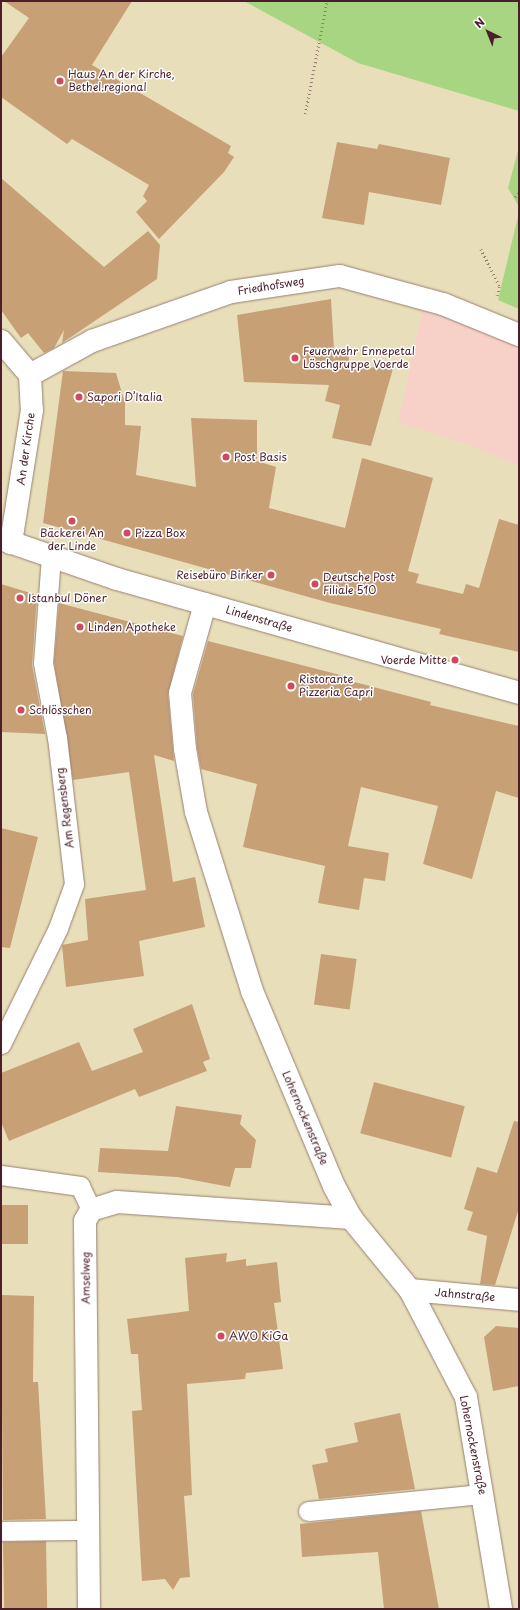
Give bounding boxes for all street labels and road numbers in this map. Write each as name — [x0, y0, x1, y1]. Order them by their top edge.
street label: Friedhofsweg — [237, 274, 305, 298]
street label: An der Kirche — [14, 412, 38, 486]
street label: Lindenstraße — [224, 603, 294, 635]
street label: Am Regensberg — [53, 766, 77, 850]
street label: Lohernockenstraße — [279, 1069, 331, 1167]
street label: Amselweg — [79, 1252, 93, 1304]
street label: Jahnstraße — [434, 1286, 496, 1304]
street label: Lohernockenstraße — [457, 1394, 489, 1496]

